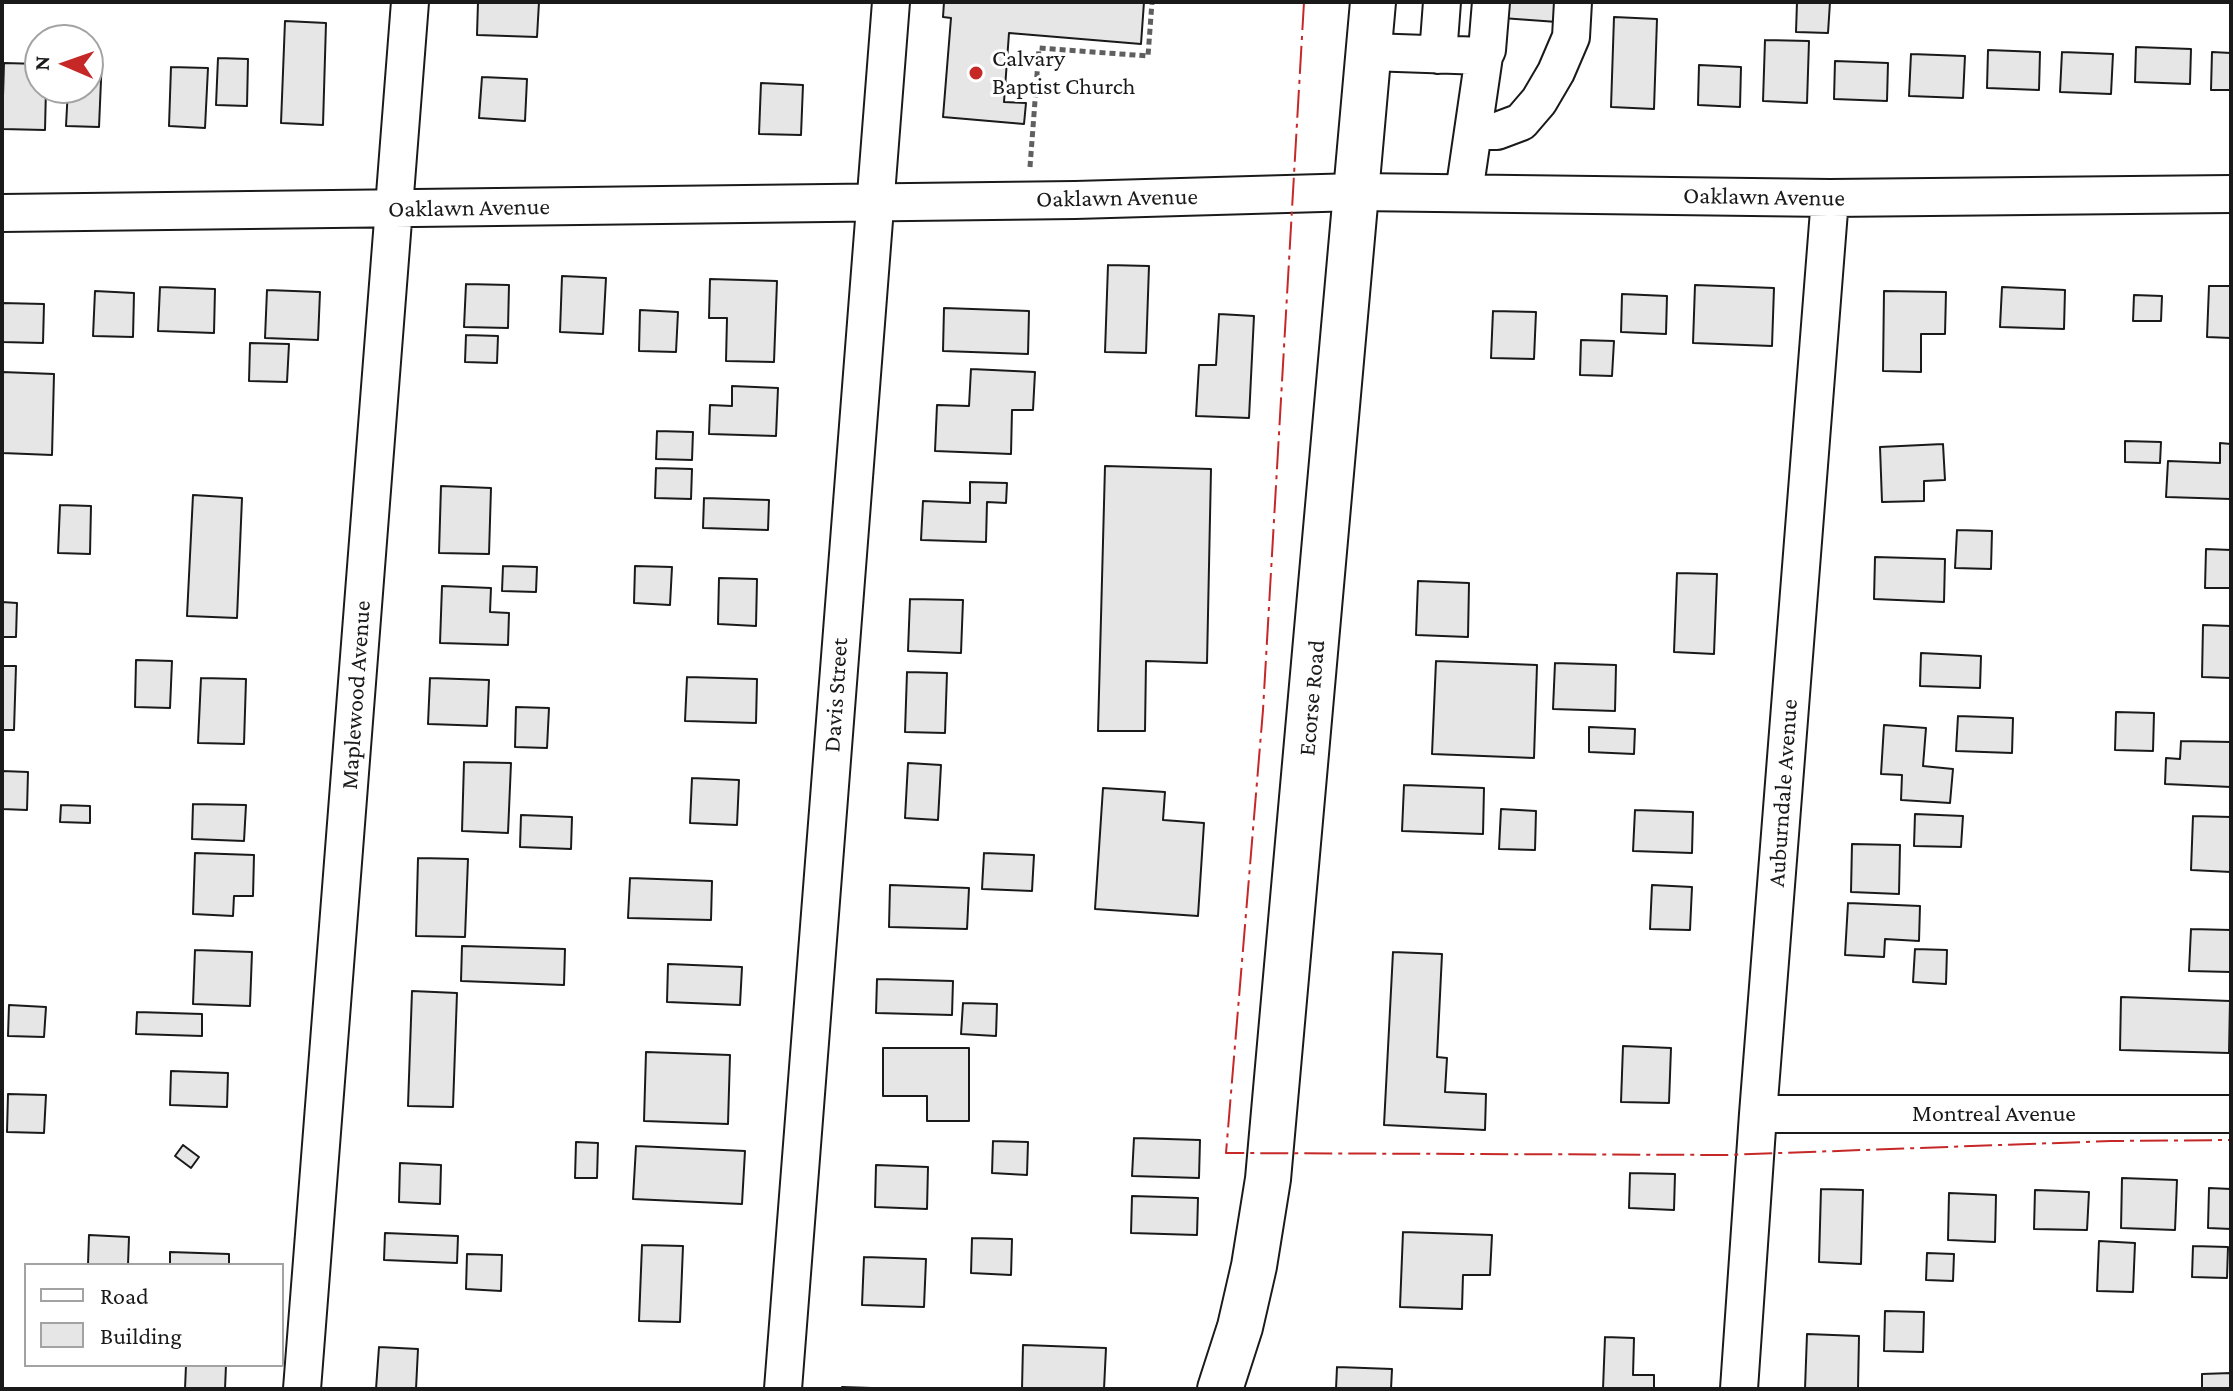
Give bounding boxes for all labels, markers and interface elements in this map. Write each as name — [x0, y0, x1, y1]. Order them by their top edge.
north arrow — [24, 24, 104, 104]
place label: Calvary Baptist Church — [992, 45, 1135, 101]
text: N — [29, 55, 54, 71]
marker: Calvary Baptist Church — [967, 64, 985, 82]
street label: Oaklawn Avenue — [1683, 181, 1845, 213]
street label: Oaklawn Avenue — [1036, 182, 1198, 214]
street label: Oaklawn Avenue — [388, 192, 550, 224]
street label: Maplewood Avenue — [335, 599, 377, 791]
street label: Davis Street — [818, 637, 854, 753]
street label: Ecorse Road — [1293, 639, 1331, 757]
street label: Auburndale Avenue — [1762, 698, 1804, 888]
street label: Montreal Avenue — [1912, 1100, 2076, 1128]
legend — [24, 1263, 284, 1367]
text: Road — [100, 1282, 149, 1309]
text: Building — [100, 1322, 182, 1349]

